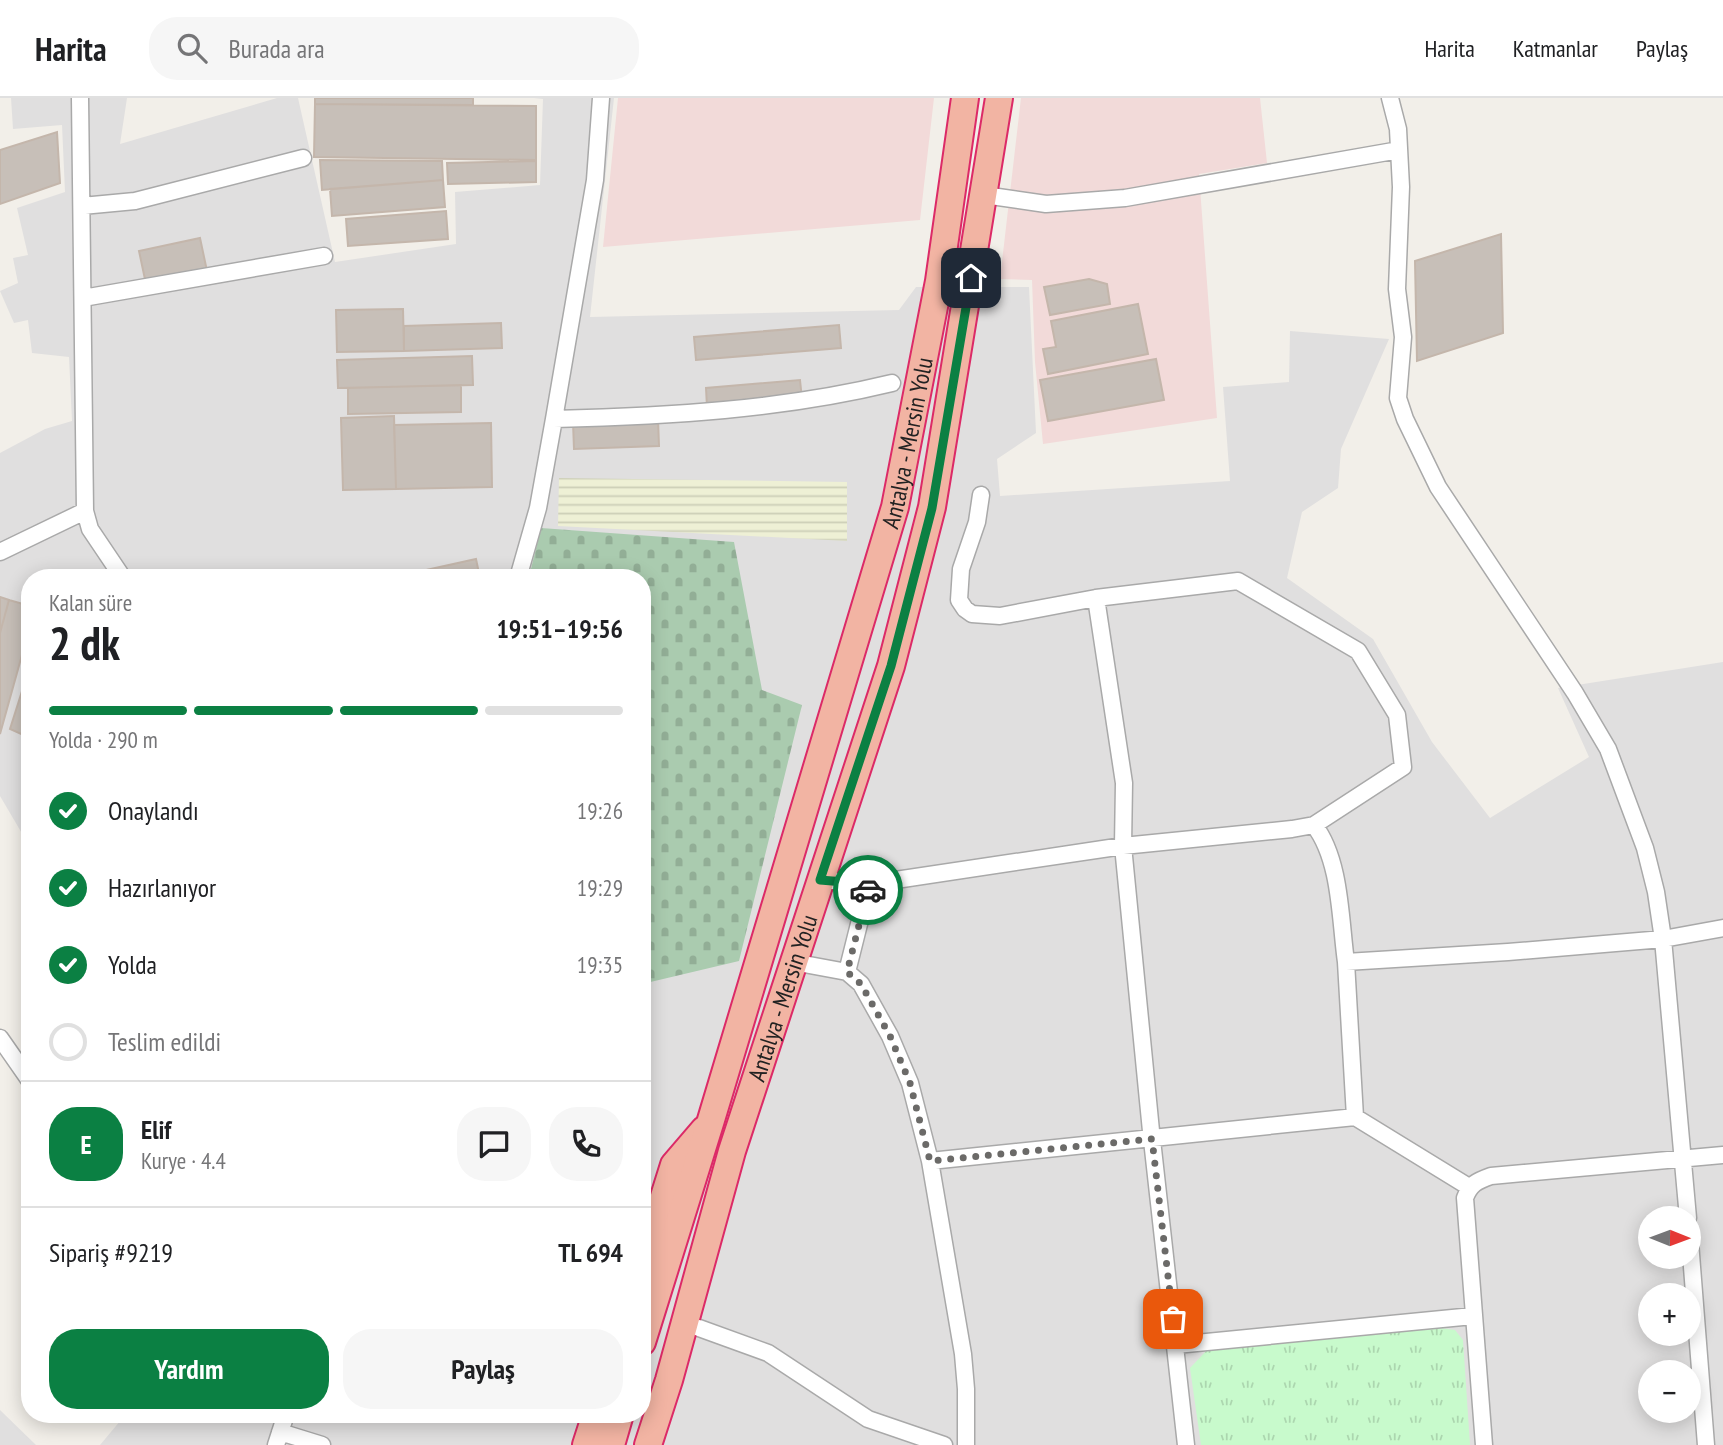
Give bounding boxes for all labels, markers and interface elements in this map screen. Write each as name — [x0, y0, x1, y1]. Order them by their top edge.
search box — [149, 17, 639, 80]
text: Harita — [35, 27, 107, 70]
icon: search — [173, 29, 211, 67]
text: Burada ara — [229, 32, 325, 65]
text: Harita — [1424, 33, 1475, 64]
text: Katmanlar — [1513, 33, 1598, 64]
text: Paylaş — [1636, 33, 1688, 64]
pin — [941, 248, 1001, 308]
icon: home — [952, 259, 990, 297]
street label: Antalya - Mersin Yolu — [874, 355, 939, 532]
text: Kalan süre — [49, 588, 132, 617]
text: 19:51–19:56 — [496, 612, 623, 645]
text: 2 dk — [49, 613, 120, 673]
text: Yolda · 290 m — [49, 725, 158, 754]
icon: check — [49, 792, 87, 830]
text: Onaylandı — [108, 794, 199, 827]
text: 19:26 — [577, 796, 623, 825]
courier — [833, 855, 903, 925]
icon: check — [49, 869, 87, 907]
text: Hazırlanıyor — [108, 871, 216, 904]
icon: car — [849, 871, 887, 909]
text: 19:29 — [577, 873, 623, 902]
street label: Antalya - Mersin Yolu — [740, 911, 824, 1085]
icon: check — [49, 946, 87, 984]
text: Yolda — [108, 948, 157, 981]
text: 19:35 — [577, 950, 623, 979]
text: Teslim edildi — [108, 1025, 221, 1058]
button: chat — [457, 1107, 531, 1181]
button: phone — [549, 1107, 623, 1181]
text: Elif — [141, 1113, 171, 1146]
text: E — [80, 1128, 92, 1161]
text: Kurye · 4.4 — [141, 1146, 226, 1175]
north arrow — [1638, 1206, 1701, 1269]
map controls — [1638, 1206, 1701, 1423]
text: Sipariş #9219 — [49, 1236, 173, 1269]
text: TL 694 — [558, 1236, 623, 1269]
button: + — [1638, 1283, 1701, 1346]
pin — [1143, 1289, 1203, 1349]
icon: bag — [1154, 1300, 1192, 1338]
button: Yardım — [49, 1329, 329, 1409]
button: Paylaş — [343, 1329, 623, 1409]
button: − — [1638, 1360, 1701, 1423]

